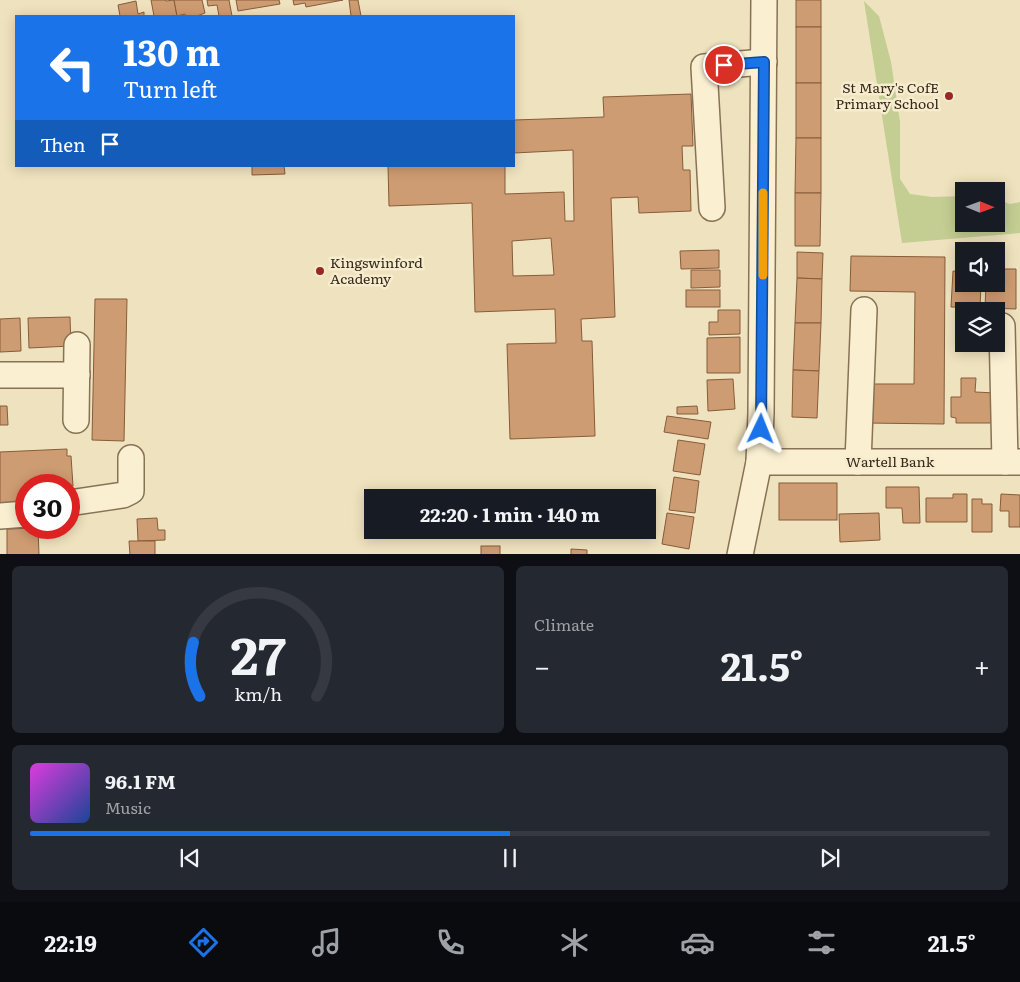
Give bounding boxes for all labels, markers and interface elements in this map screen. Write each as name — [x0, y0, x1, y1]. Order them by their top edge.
text: 130 m — [123, 25, 220, 77]
icon: left — [40, 35, 105, 100]
pin — [703, 44, 745, 86]
icon: arrive — [710, 51, 738, 79]
text: Turn left — [123, 72, 217, 105]
place label: St Mary's CofE Primary School — [835, 77, 939, 113]
marker: St Mary's CofE Primary School — [943, 90, 955, 102]
text: Then — [40, 130, 86, 158]
icon: arrive — [96, 130, 124, 158]
north arrow — [955, 182, 1005, 232]
map controls — [955, 182, 1005, 352]
button: sound — [955, 242, 1005, 292]
place label: Kingswinford Academy — [330, 252, 423, 288]
marker: Kingswinford Academy — [314, 265, 326, 277]
button: layers — [955, 302, 1005, 352]
position arrow — [734, 402, 786, 454]
street label: Wartell Bank — [846, 451, 935, 471]
speed limit sign: 30 — [15, 474, 80, 539]
text: 22:20 · 1 min · 140 m — [420, 500, 600, 528]
text: Climate — [534, 612, 594, 636]
text: 27 — [230, 614, 286, 691]
text: 21.5° — [721, 636, 803, 693]
text: − — [534, 644, 550, 686]
text: + — [974, 644, 990, 686]
text: km/h — [234, 680, 282, 707]
text: 96.1 FM — [105, 767, 176, 795]
text: Music — [105, 795, 151, 819]
icon: previous — [176, 844, 204, 872]
icon: pause — [496, 844, 524, 872]
icon: next — [816, 844, 844, 872]
icon: directions — [186, 925, 221, 960]
icon: music — [309, 925, 344, 960]
icon: phone — [433, 925, 468, 960]
icon: climate — [557, 925, 592, 960]
icon: car — [680, 925, 715, 960]
icon: filters — [804, 925, 839, 960]
text: 22:19 — [44, 926, 97, 959]
text: 21.5° — [928, 926, 976, 959]

